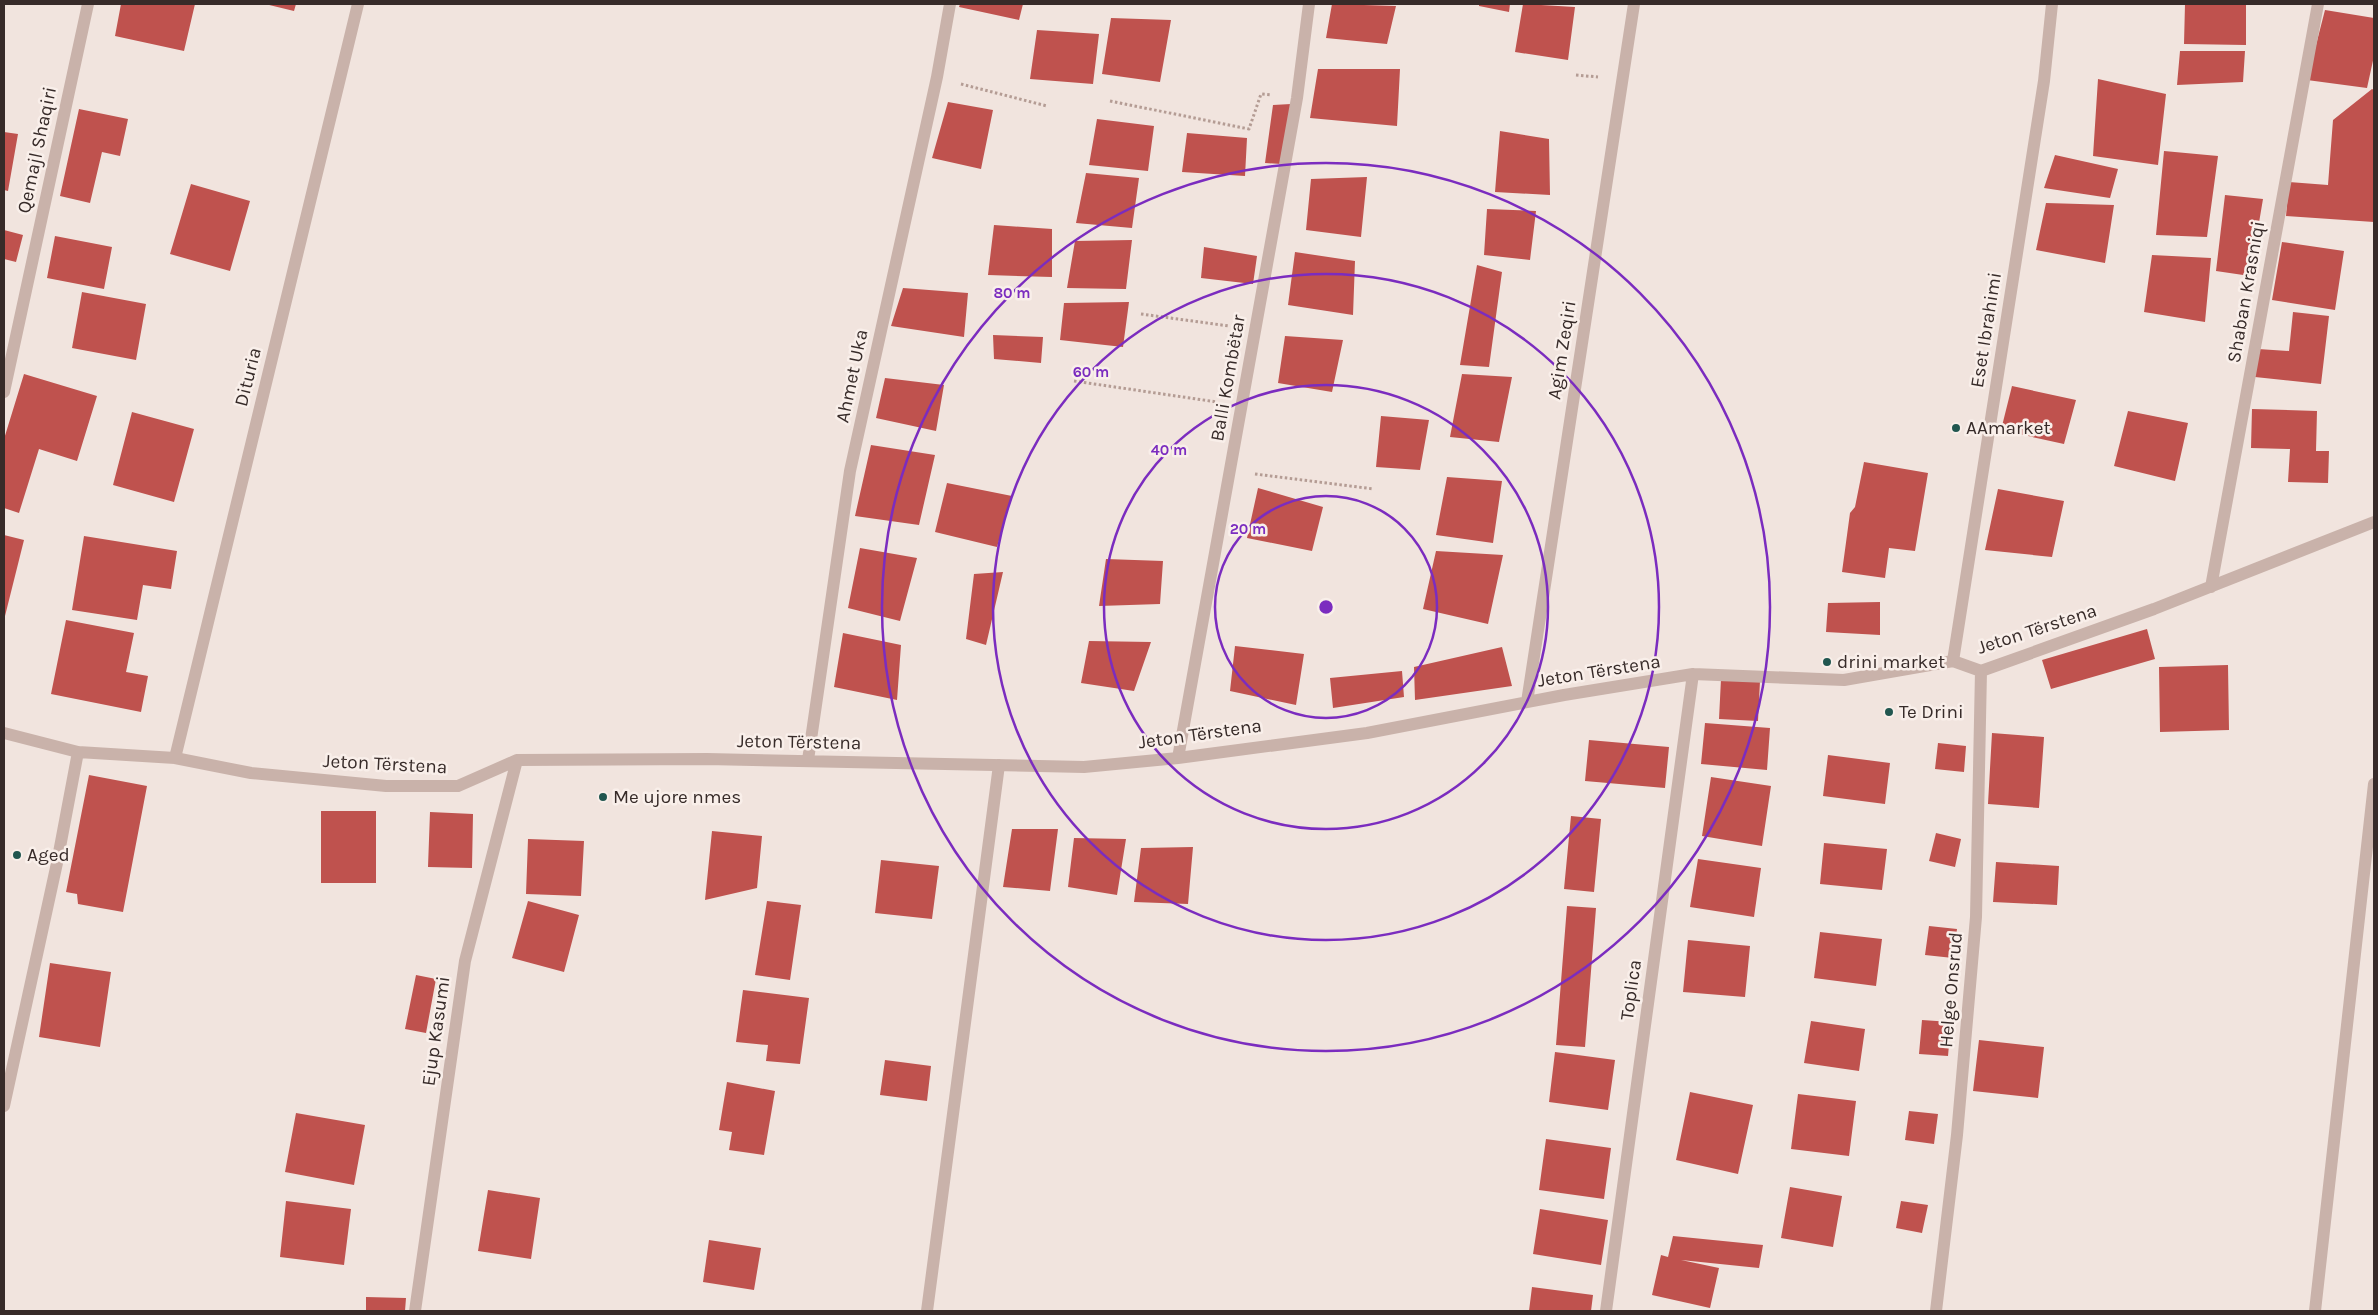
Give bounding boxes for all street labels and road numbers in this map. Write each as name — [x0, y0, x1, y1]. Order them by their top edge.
street label: Qemajl Shaqiri — [13, 85, 61, 215]
street label: Shaban Krasniqi — [2223, 219, 2269, 365]
street label: Eset Ibrahimi — [1966, 271, 2006, 389]
street label: Agim Zeqiri — [1543, 299, 1581, 401]
street label: Balli Kombëtar — [1206, 313, 1250, 443]
street label: Ahmet Uka — [831, 327, 873, 425]
street label: Dituria — [230, 345, 266, 409]
street label: Jeton Tërstena — [1974, 599, 2100, 659]
street label: Jeton Tërstena — [1536, 650, 1662, 692]
street label: Jeton Tërstena — [1137, 714, 1263, 754]
street label: Jeton Tërstena — [737, 730, 861, 754]
street label: Jeton Tërstena — [322, 750, 448, 778]
street label: Helge Onsrud — [1935, 931, 1967, 1049]
street label: Toplica — [1616, 958, 1646, 1022]
street label: Ejup Kasumi — [417, 975, 455, 1087]

